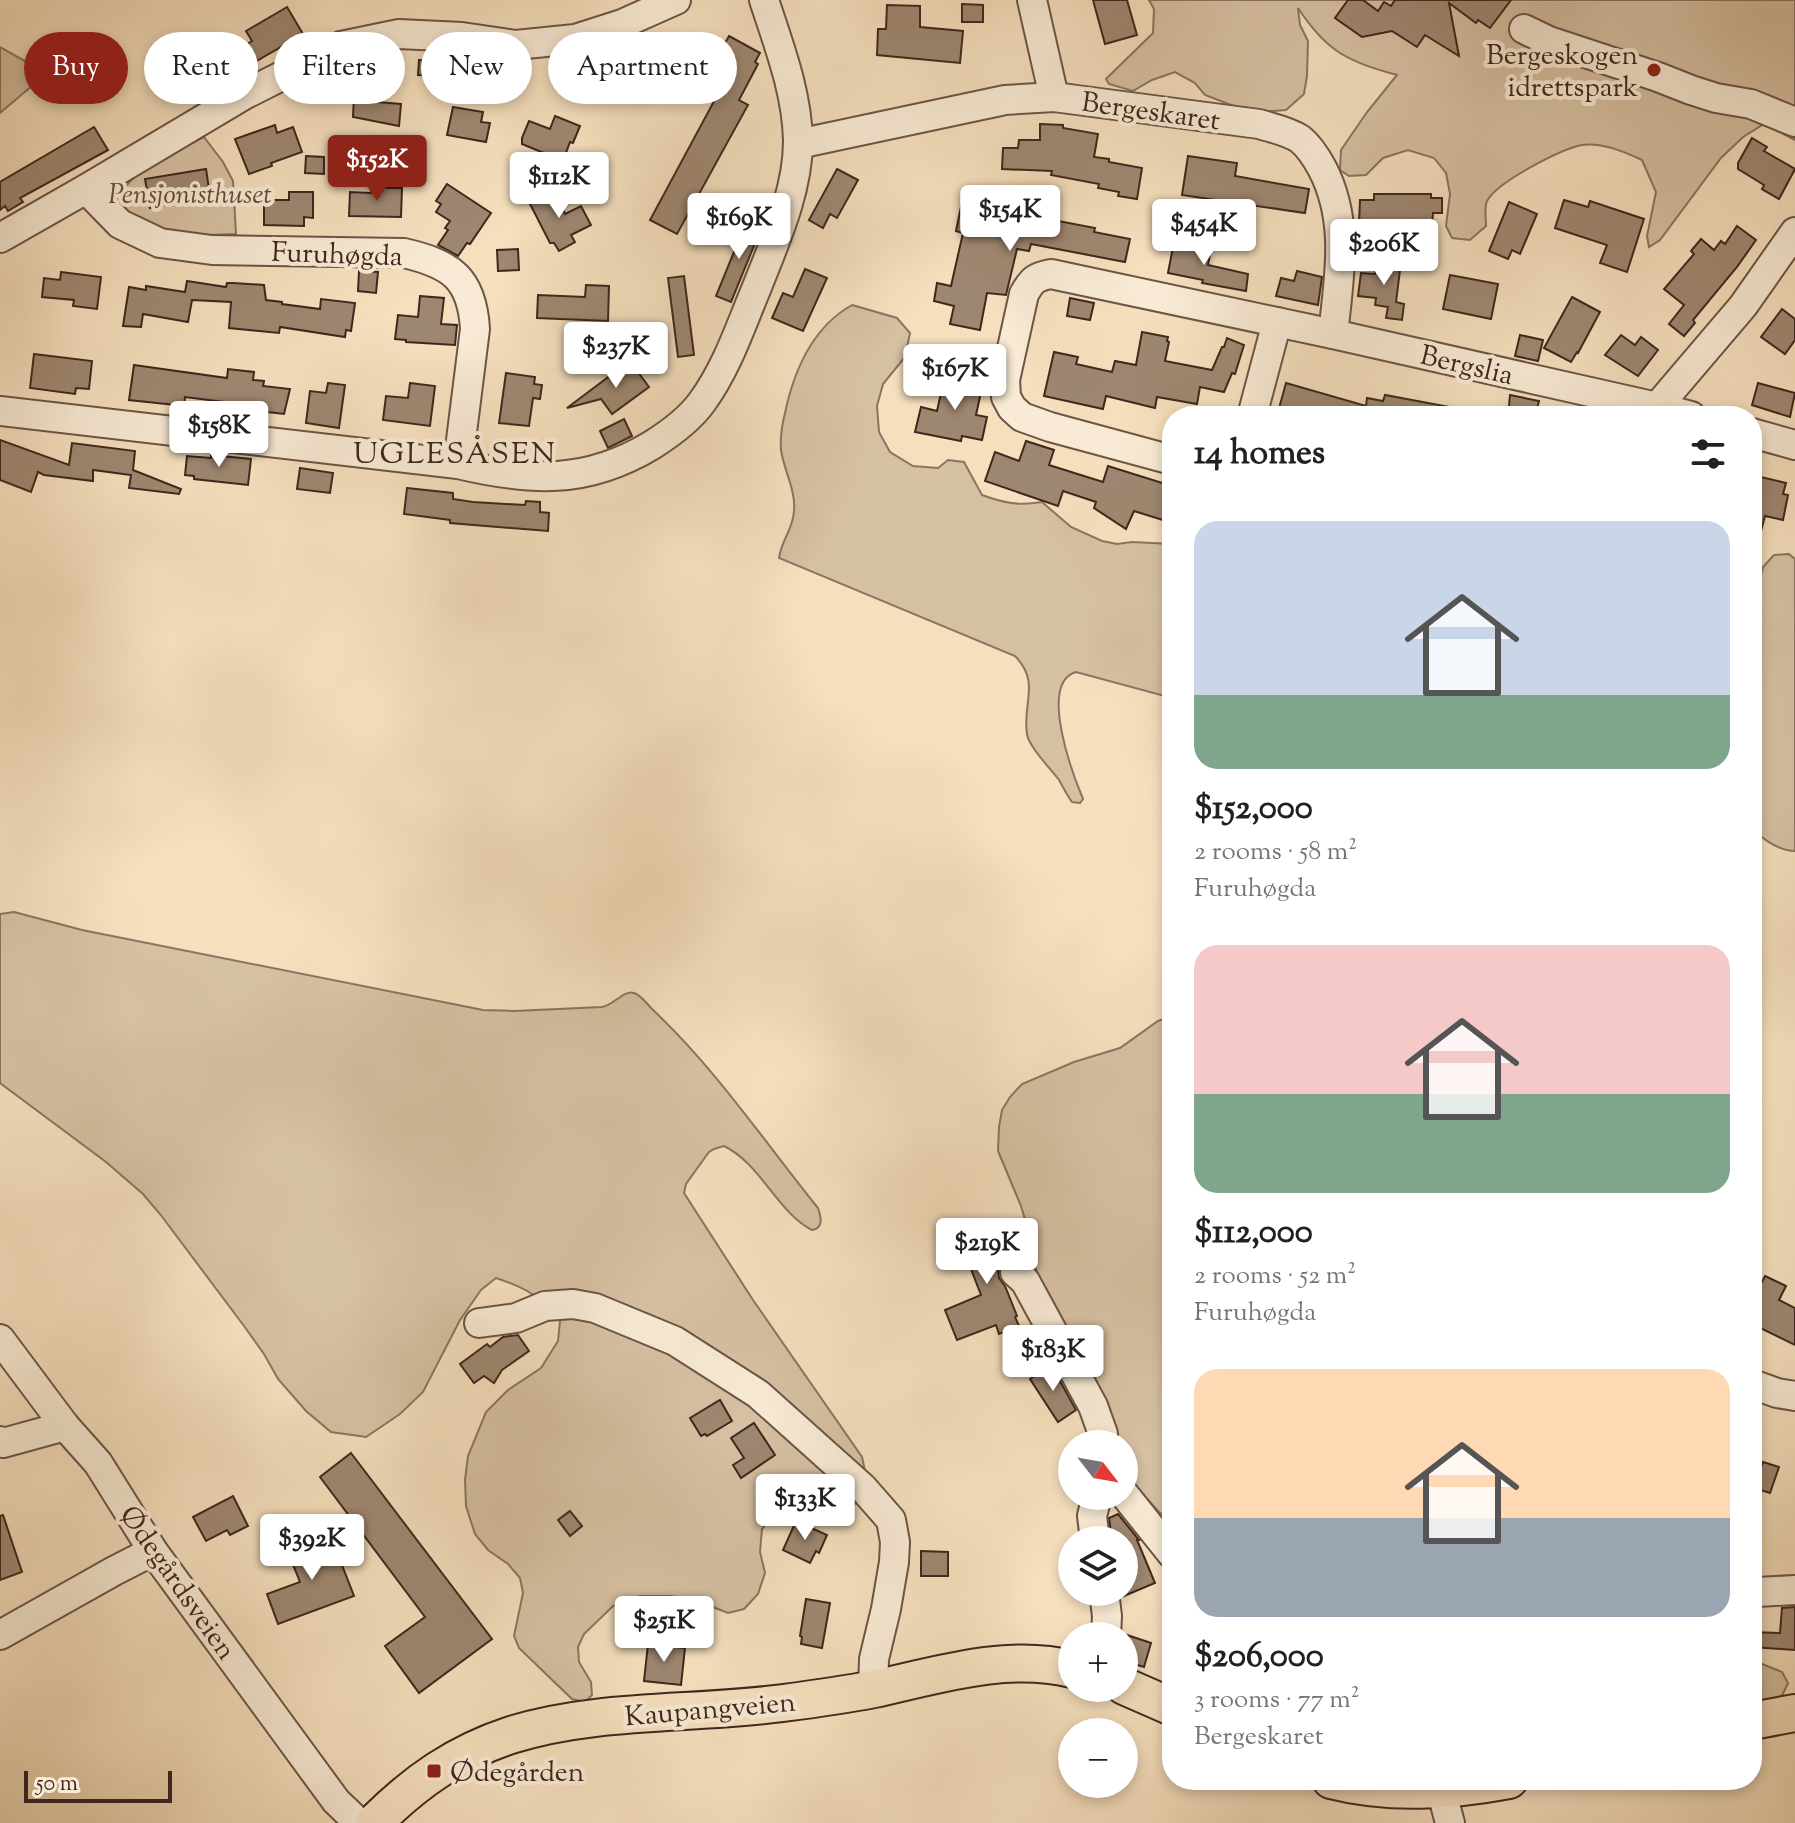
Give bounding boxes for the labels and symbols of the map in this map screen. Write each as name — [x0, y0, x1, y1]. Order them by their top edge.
place label: Bergeskogen idrettspark — [1486, 37, 1638, 109]
marker: Bergeskogen idrettspark — [1645, 61, 1663, 79]
street label: Bergeskaret — [1079, 83, 1223, 143]
pin: $152K — [321, 135, 433, 203]
pin: $112K — [503, 152, 615, 220]
park label: Pensjonisthuset — [108, 176, 272, 216]
pin: $154K — [954, 185, 1066, 253]
pin: $169K — [683, 193, 795, 261]
pin: $454K — [1148, 199, 1260, 267]
pin: $206K — [1328, 219, 1440, 287]
street label: Furuhøgda — [270, 234, 403, 278]
pin: $237K — [560, 322, 672, 390]
street label: Bergslia — [1416, 337, 1517, 397]
pin: $167K — [899, 344, 1011, 412]
pin: $158K — [163, 401, 275, 469]
district label: UGLESÅSEN — [353, 434, 557, 477]
pin: $219K — [931, 1218, 1043, 1286]
pin: $183K — [997, 1325, 1109, 1393]
north arrow — [1058, 1430, 1138, 1510]
pin: $133K — [749, 1474, 861, 1542]
street label: Ødegårdsveien — [108, 1498, 245, 1669]
pin: $392K — [256, 1514, 368, 1582]
pin: $251K — [608, 1596, 720, 1664]
street label: Kaupangveien — [623, 1684, 797, 1738]
place label: Ødegården — [450, 1754, 584, 1794]
marker: Ødegården — [425, 1762, 443, 1780]
scale bar — [24, 1767, 172, 1803]

